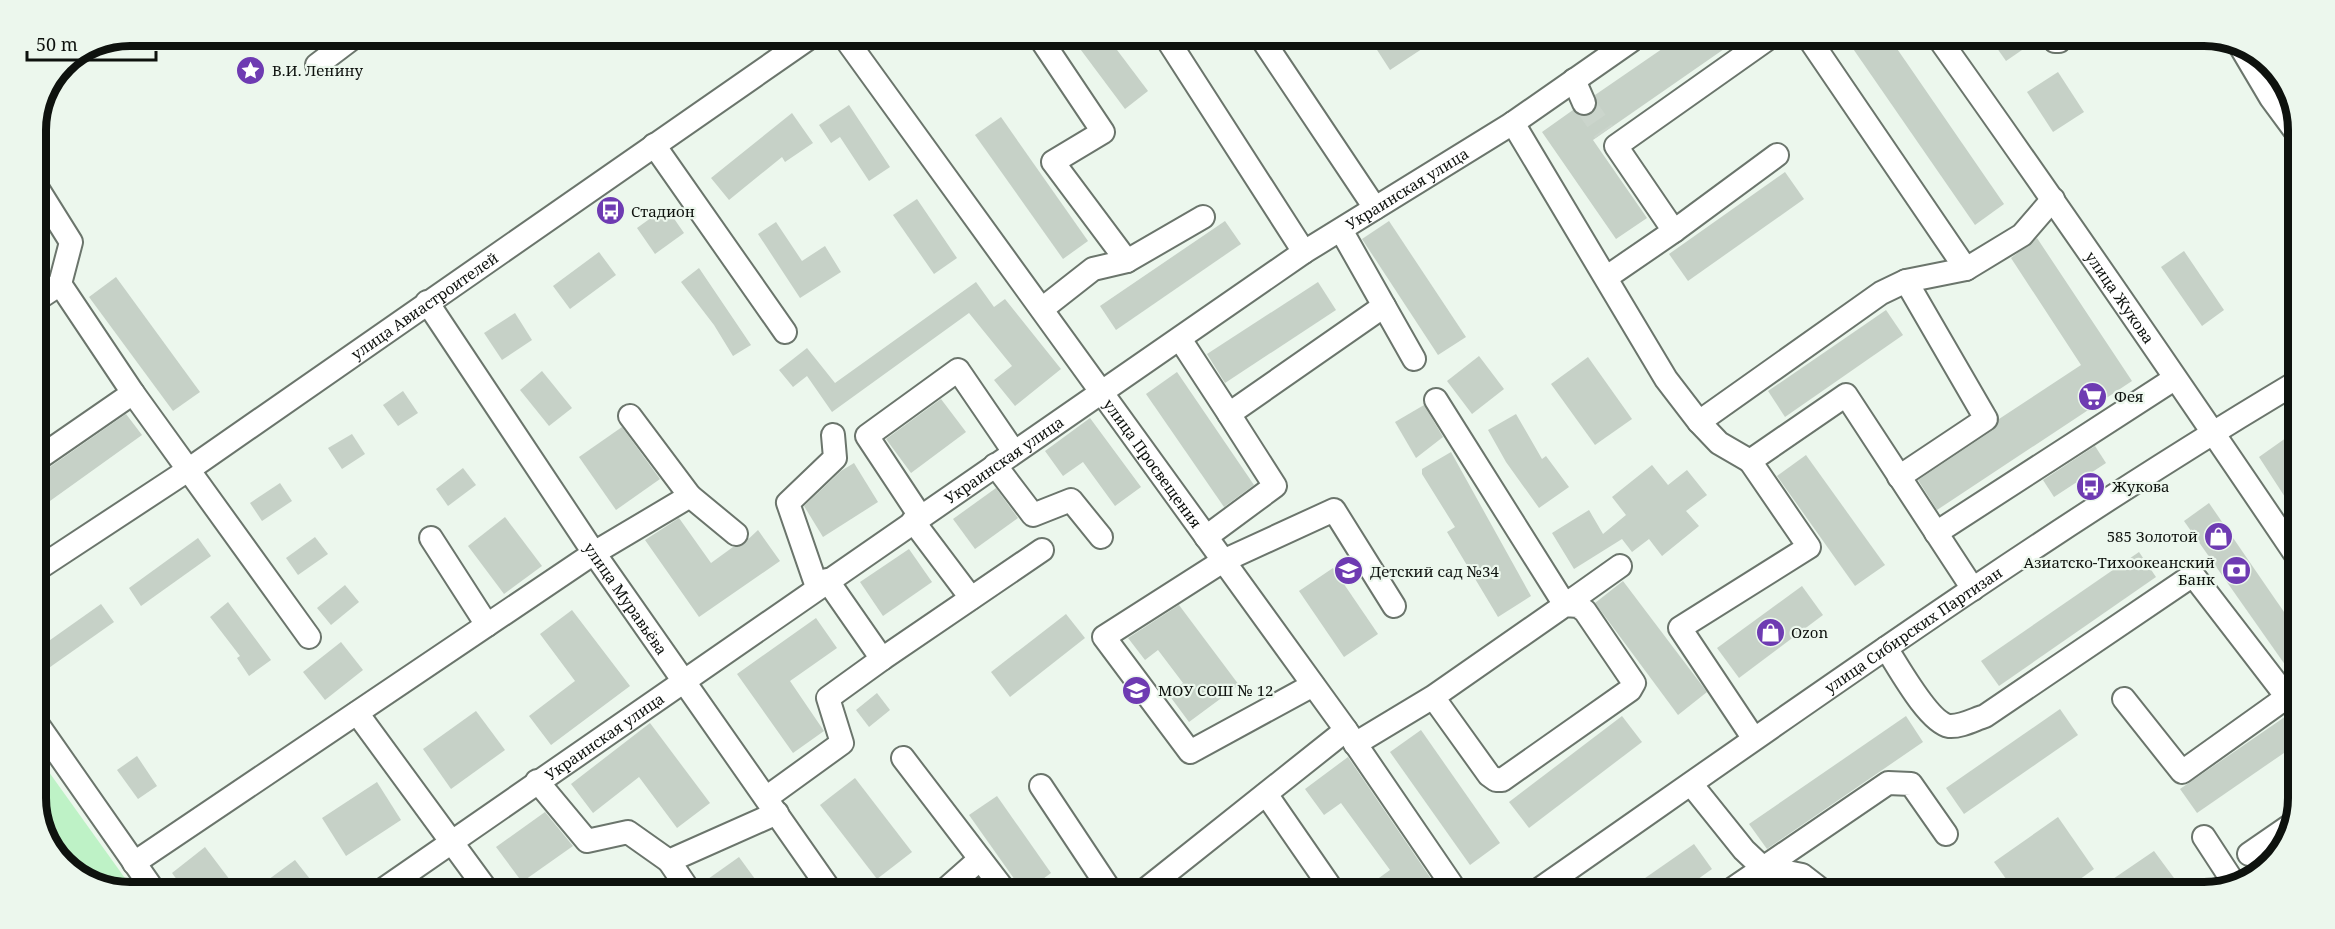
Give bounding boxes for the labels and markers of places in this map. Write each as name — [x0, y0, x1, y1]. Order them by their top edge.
place icon: В.И. Ленину — [235, 54, 267, 86]
place label: В.И. Ленину — [272, 60, 364, 80]
bus stop icon: Стадион — [594, 195, 626, 227]
place label: Стадион — [631, 201, 695, 221]
supermarket icon: Фея — [2077, 380, 2109, 412]
place label: Фея — [2114, 386, 2143, 406]
bus stop icon: Жукова — [2075, 470, 2107, 502]
place label: Жукова — [2111, 476, 2170, 496]
shop icon: 585 Золотой — [2203, 520, 2235, 552]
place label: 585 Золотой — [2107, 526, 2198, 546]
place label: Азиатско-Тихоокеанский Банк — [2024, 552, 2215, 589]
school or university icon: Детский сад №34 — [1333, 555, 1365, 587]
bank icon: Азиатско-Тихоокеанский Банк — [2220, 555, 2252, 587]
place label: Детский сад №34 — [1370, 561, 1499, 581]
shop icon: Ozon — [1754, 616, 1786, 648]
place label: Ozon — [1791, 622, 1828, 642]
school or university icon: МОУ СОШ № 12 — [1121, 674, 1153, 706]
place label: МОУ СОШ № 12 — [1158, 680, 1273, 700]

